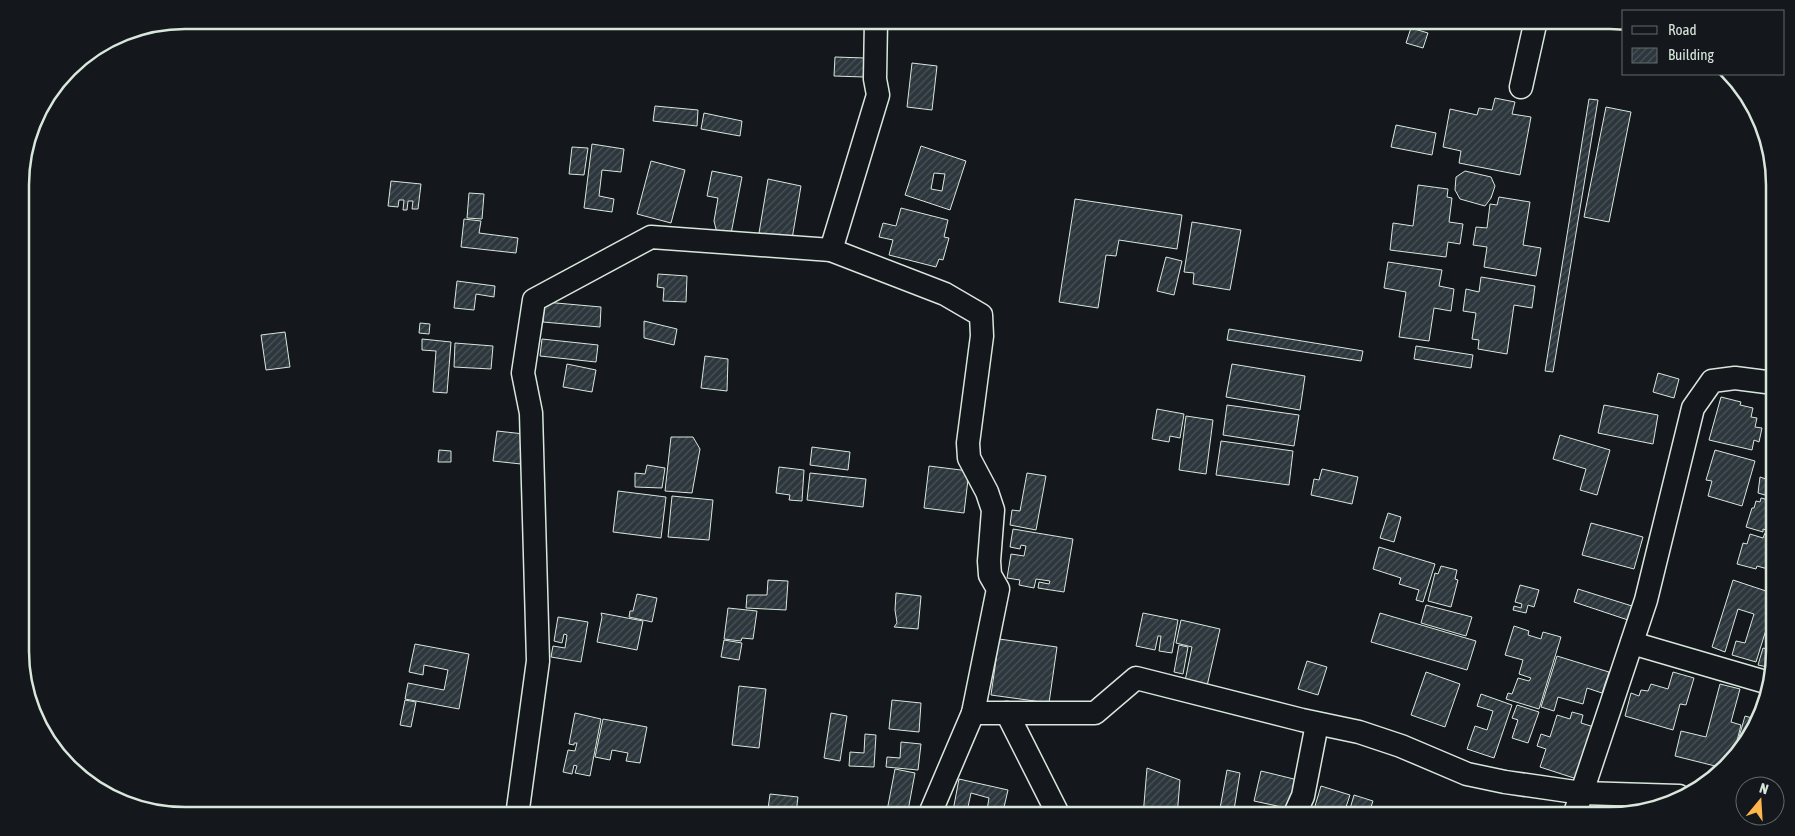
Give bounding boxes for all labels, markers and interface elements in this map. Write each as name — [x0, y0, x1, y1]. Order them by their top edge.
legend — [1622, 10, 1785, 75]
text: Road — [1668, 21, 1697, 38]
text: Building — [1668, 46, 1714, 63]
north arrow — [1735, 776, 1785, 826]
text: N — [1758, 780, 1770, 798]

